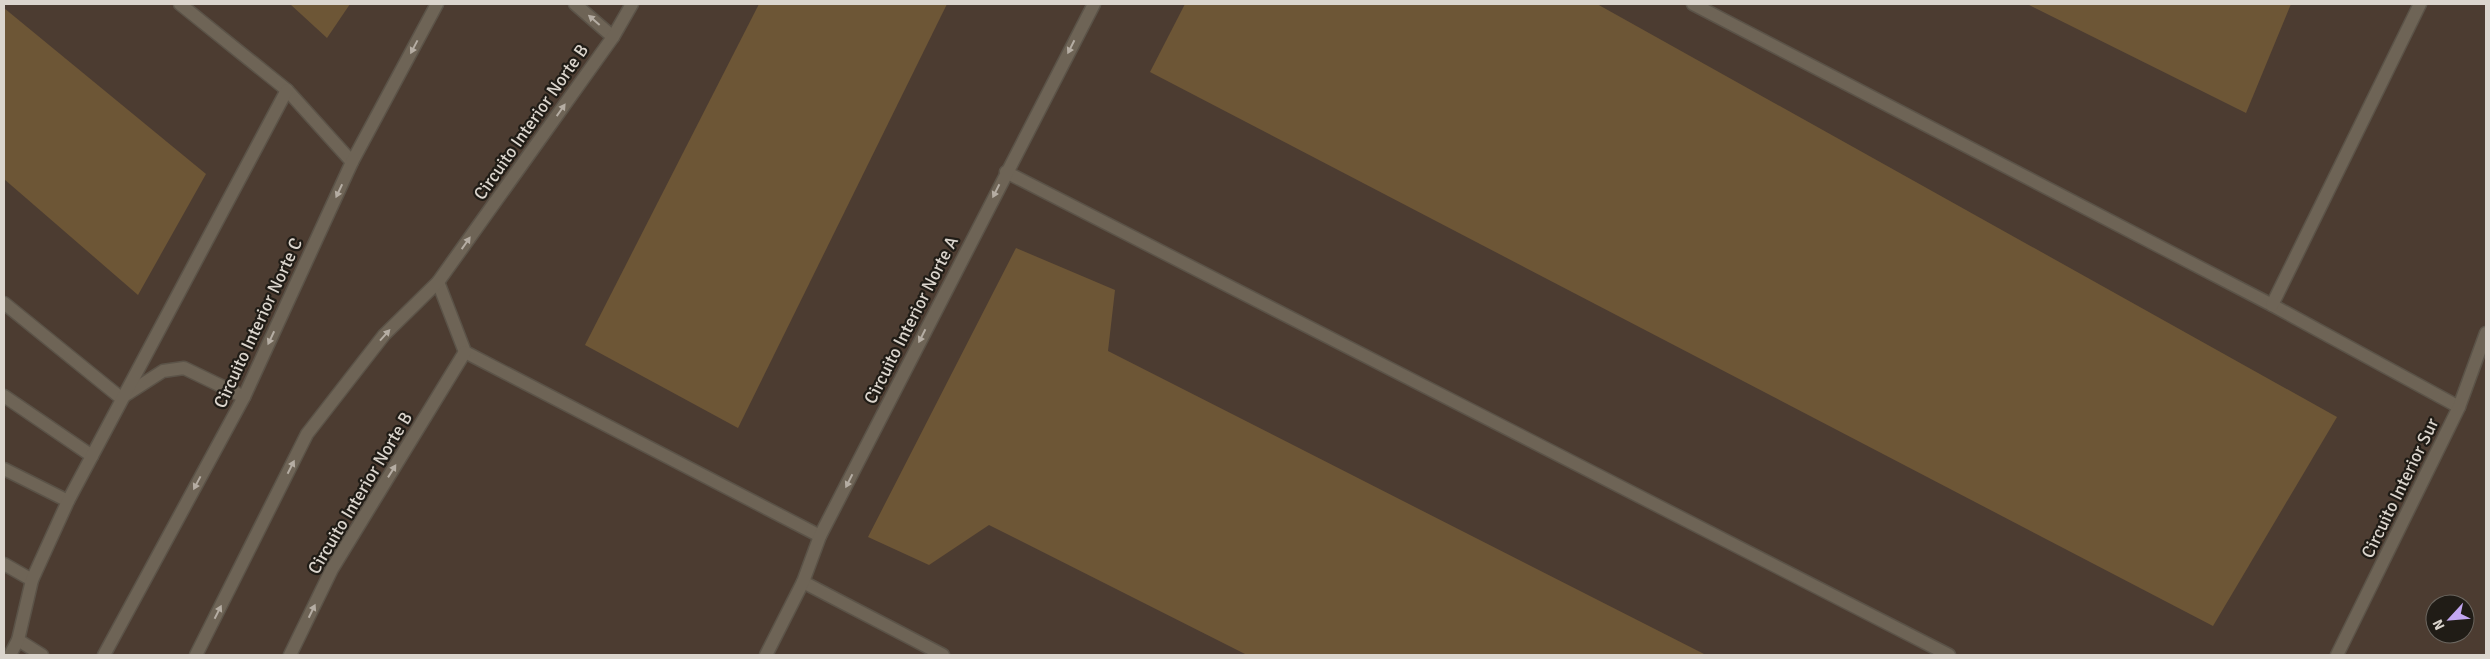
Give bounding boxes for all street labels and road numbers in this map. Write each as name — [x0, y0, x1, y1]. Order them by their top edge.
street label: Circuito Interior Norte B — [469, 40, 593, 204]
street label: Circuito Interior Norte A — [859, 232, 963, 408]
street label: Circuito Interior Norte C — [209, 234, 307, 412]
street label: Circuito Interior Norte B — [303, 408, 417, 578]
street label: Circuito Interior Sur — [2357, 414, 2444, 562]

